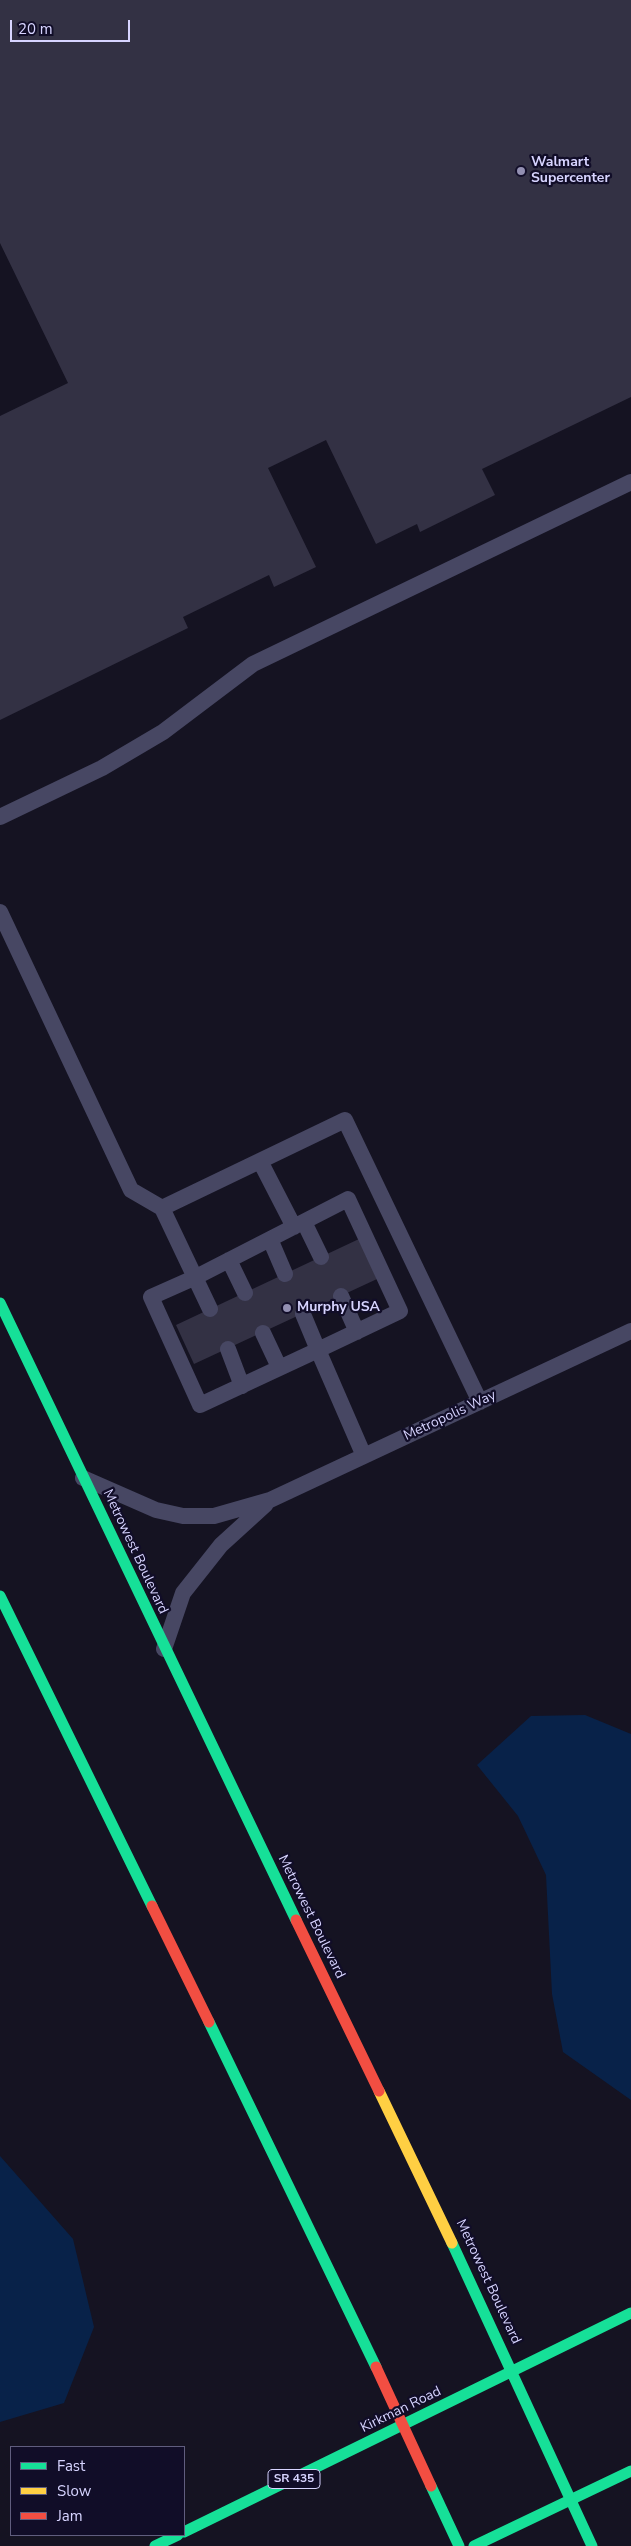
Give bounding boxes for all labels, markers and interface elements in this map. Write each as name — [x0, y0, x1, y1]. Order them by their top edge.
scale bar — [12, 10, 132, 42]
text: 20 m — [18, 19, 53, 39]
place label: Walmart Supercenter — [531, 155, 610, 188]
marker: Walmart Supercenter — [515, 165, 527, 177]
place label: Murphy USA — [297, 1300, 380, 1316]
marker: Murphy USA — [281, 1302, 293, 1314]
street label: Metropolis Way — [401, 1387, 499, 1445]
street label: Metrowest Boulevard — [99, 1487, 171, 1617]
street label: Metrowest Boulevard — [274, 1853, 348, 1981]
street label: Metrowest Boulevard — [452, 2217, 524, 2347]
street label: Kirkman Road — [358, 2383, 444, 2437]
legend — [10, 2446, 185, 2536]
text: Fast — [57, 2456, 85, 2476]
road number: SR 435 — [268, 2470, 320, 2488]
text: Slow — [57, 2481, 91, 2501]
text: Jam — [57, 2506, 83, 2526]

